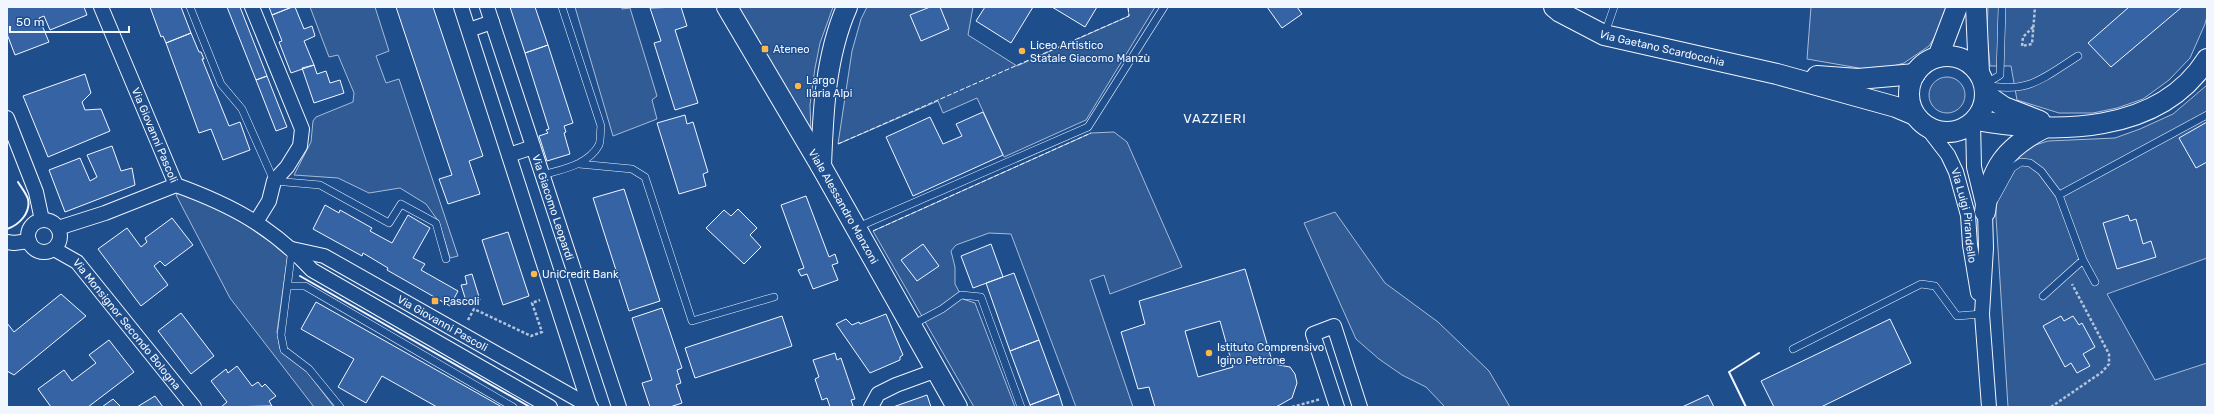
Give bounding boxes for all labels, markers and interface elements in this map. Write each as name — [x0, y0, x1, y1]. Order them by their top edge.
scale bar — [10, 8, 129, 34]
text: 50 m — [16, 15, 44, 29]
street label: Via Gaetano Scardocchia — [1597, 28, 1726, 69]
place label: Liceo Artistico Statale Giacomo Manzù — [1030, 39, 1150, 65]
place label: Ateneo — [773, 43, 810, 56]
marker: Ateneo — [760, 44, 770, 54]
marker: Liceo Artistico Statale Giacomo Manzù — [1017, 46, 1027, 56]
place label: Largo Ilaria Alpi — [806, 74, 852, 100]
marker: Largo Ilaria Alpi — [793, 81, 803, 91]
street label: Via Giovanni Pascoli — [129, 86, 180, 185]
district label: VAZZIERI — [1183, 111, 1247, 126]
street label: Viale Alessandro Manzoni — [806, 147, 881, 266]
street label: Via Giacomo Leopardi — [529, 153, 576, 262]
street label: Via Luigi Pirandello — [1948, 166, 1979, 264]
street label: Via Monsignor Secondo Bologna — [70, 256, 183, 392]
place label: UniCredit Bank — [542, 268, 619, 281]
marker: UniCredit Bank — [529, 269, 539, 279]
street label: Via Giovanni Pascoli — [395, 293, 490, 354]
place label: Pascoli — [443, 295, 479, 308]
marker: Pascoli — [430, 296, 440, 306]
place label: Istituto Comprensivo Igino Petrone — [1217, 341, 1324, 367]
marker: Istituto Comprensivo Igino Petrone — [1204, 348, 1214, 358]

